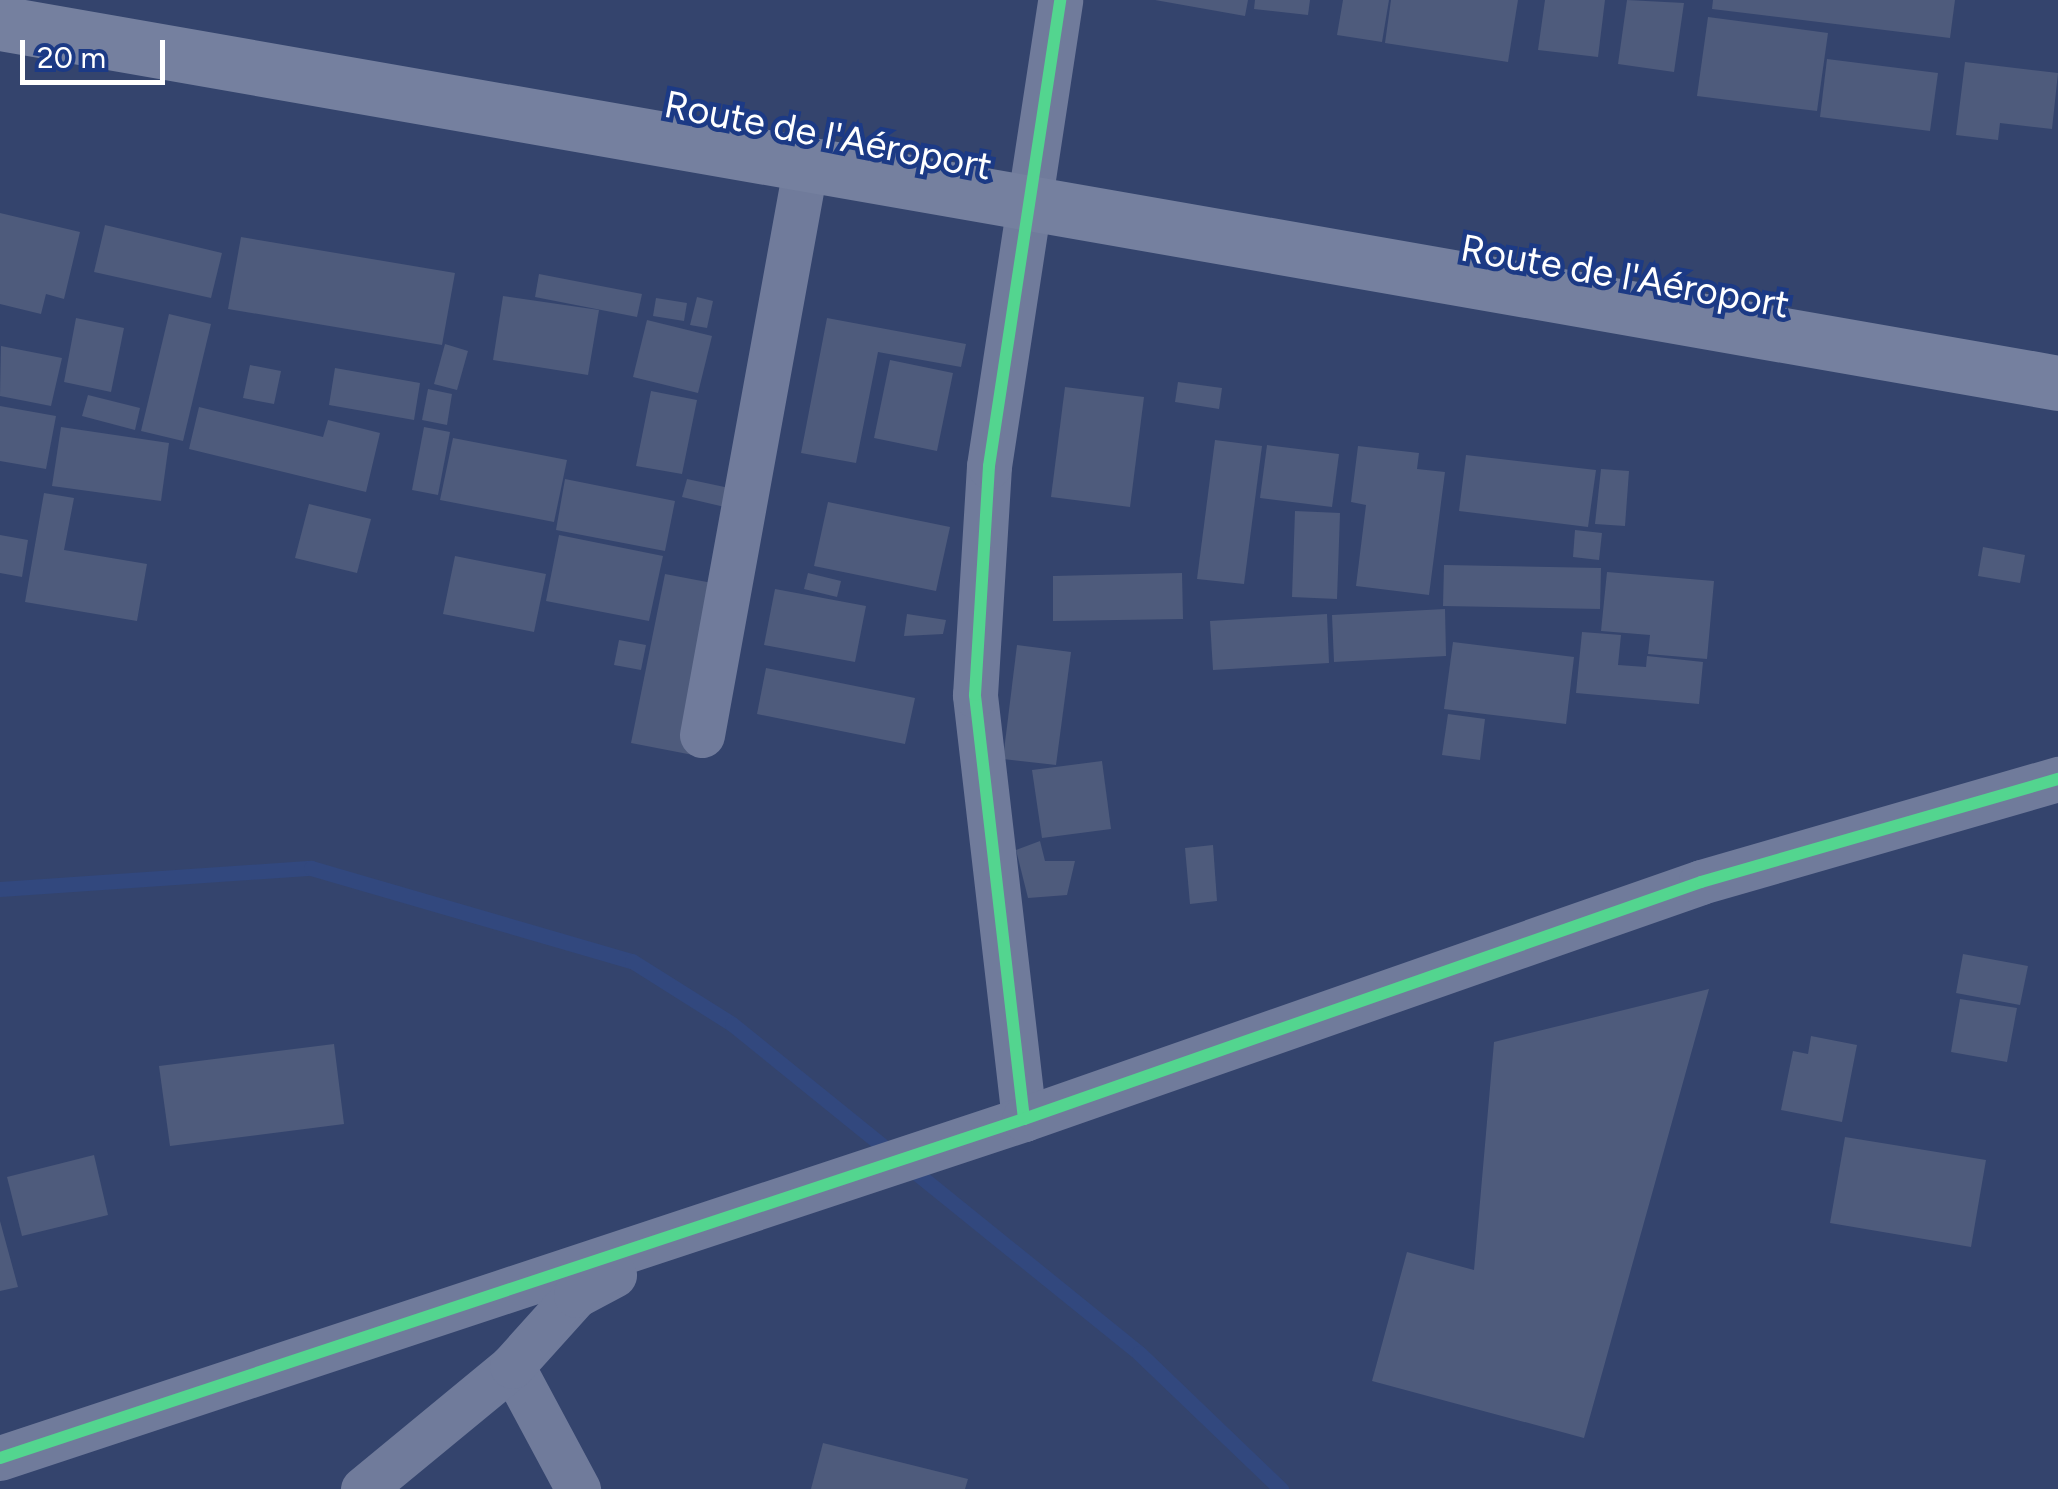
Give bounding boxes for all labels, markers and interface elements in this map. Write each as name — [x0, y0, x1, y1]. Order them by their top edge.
scale bar — [25, 20, 170, 82]
text: 20 m — [37, 39, 106, 76]
street label: Route de l'Aéroport — [660, 82, 996, 190]
street label: Route de l'Aéroport — [1457, 226, 1793, 328]

